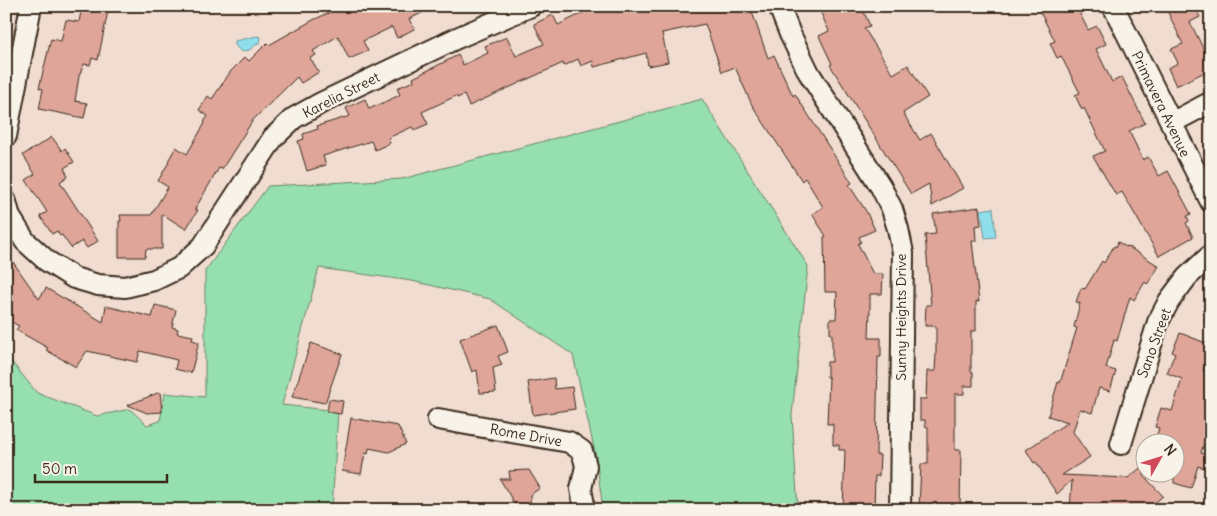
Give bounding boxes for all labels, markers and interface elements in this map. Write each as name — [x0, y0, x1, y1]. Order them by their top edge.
street label: Primavera Avenue — [1128, 48, 1194, 160]
street label: Karelia Street — [299, 68, 383, 122]
street label: Sunny Heights Drive — [892, 253, 910, 381]
street label: Sano Street — [1133, 306, 1175, 380]
street label: Rome Drive — [489, 420, 563, 450]
north arrow — [1134, 434, 1184, 484]
text: N — [1160, 440, 1180, 459]
scale bar — [35, 451, 168, 483]
text: 50 m — [42, 459, 77, 478]

